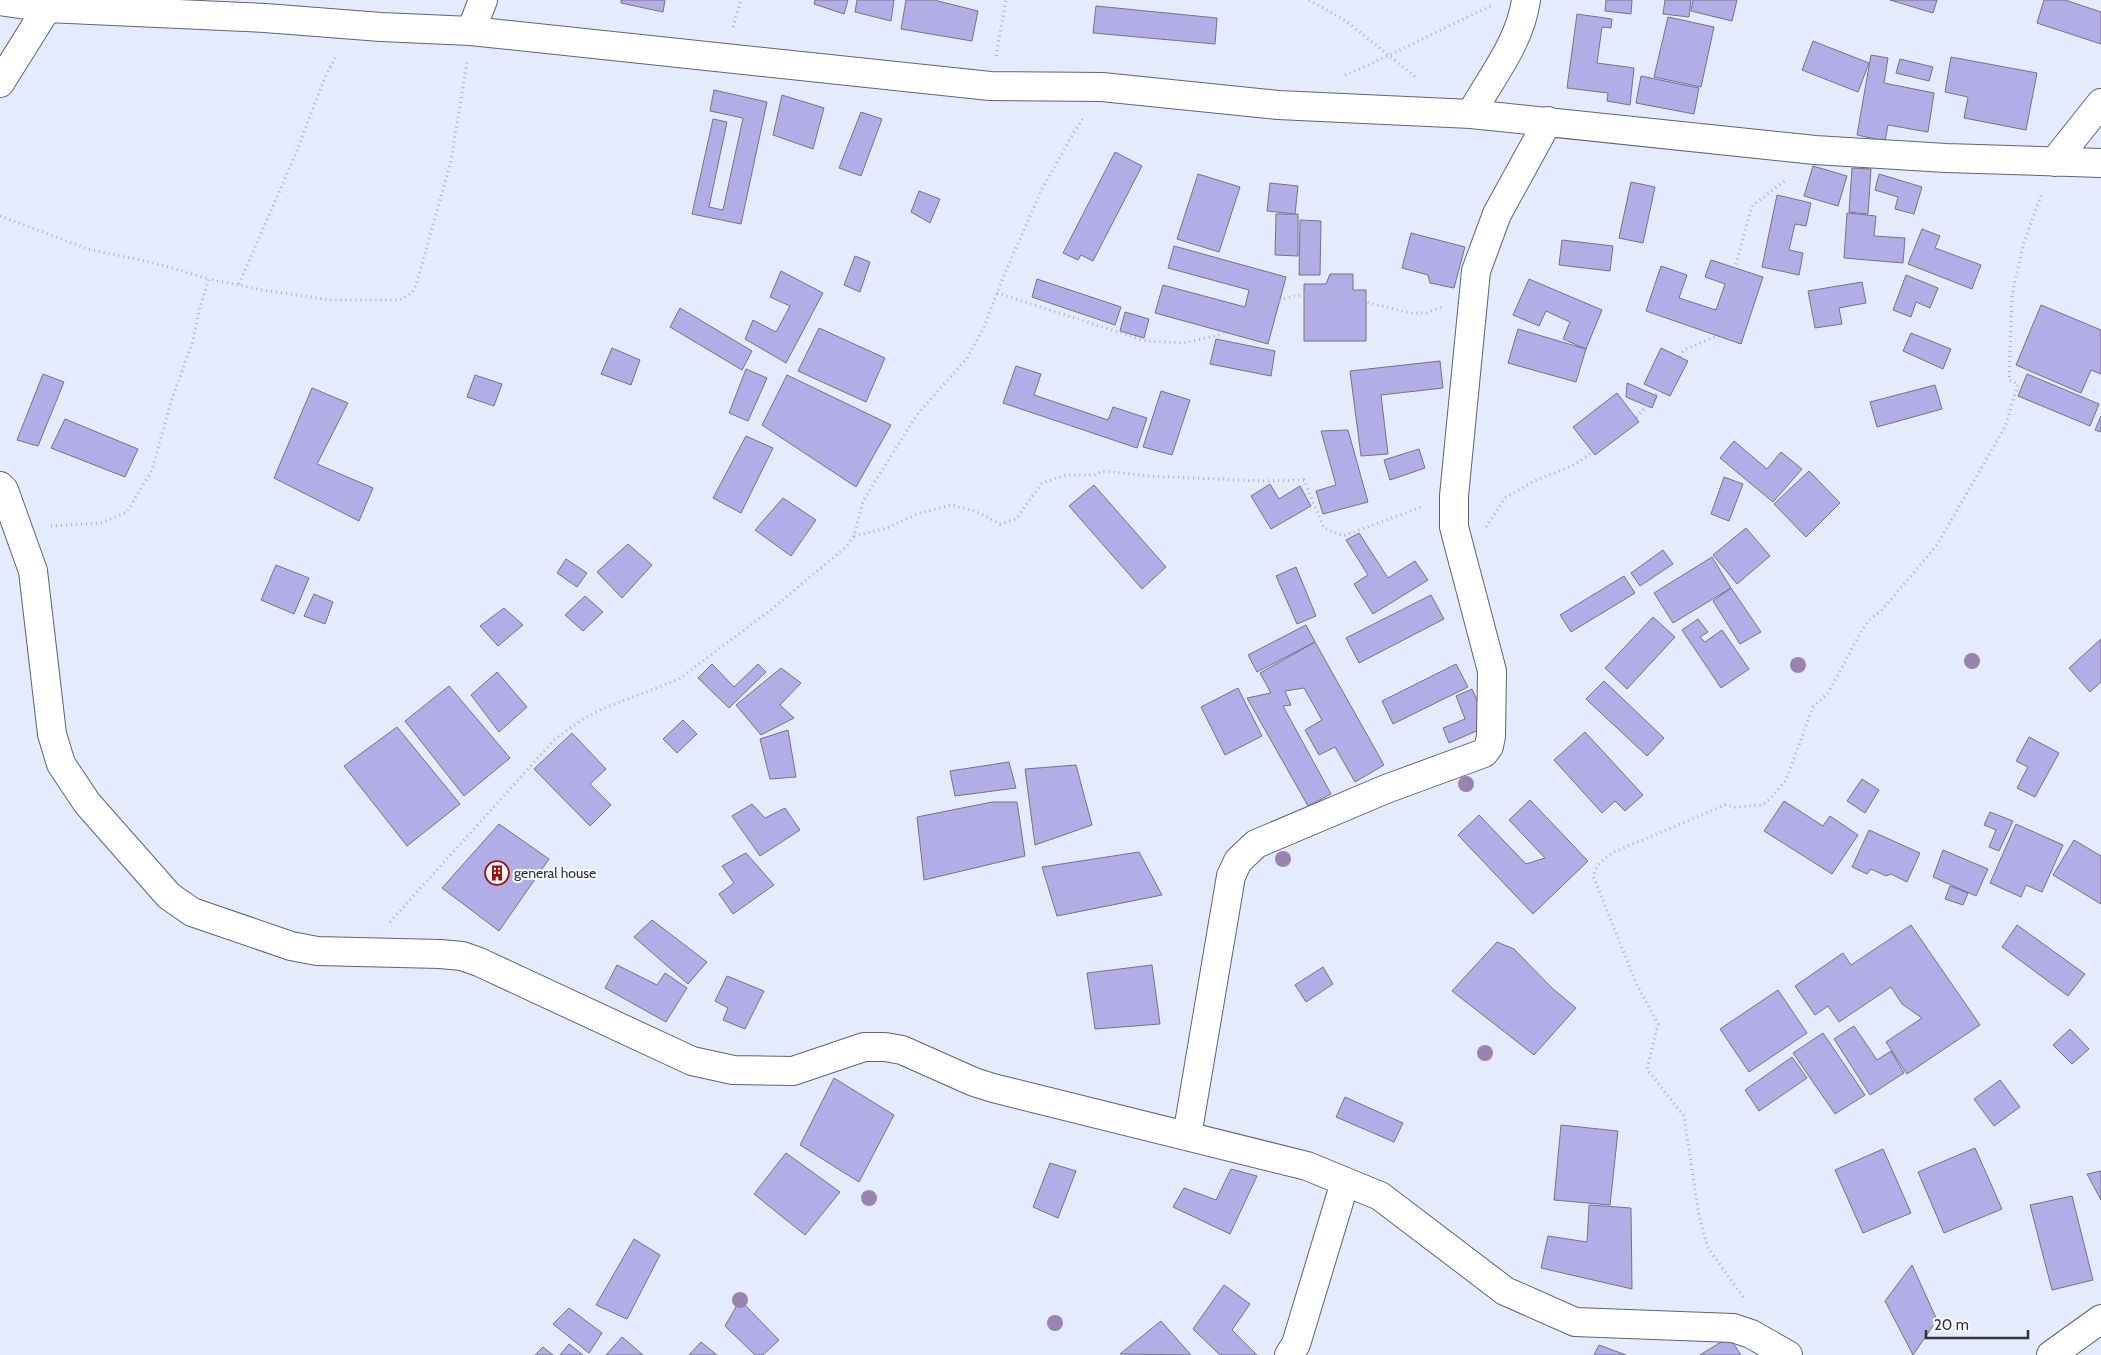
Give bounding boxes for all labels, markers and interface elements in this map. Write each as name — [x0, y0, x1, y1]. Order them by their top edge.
building icon: general house — [484, 860, 510, 886]
place label: general house — [514, 864, 596, 882]
scale bar — [1926, 1308, 2028, 1340]
text: 20 m — [1934, 1316, 1969, 1334]

